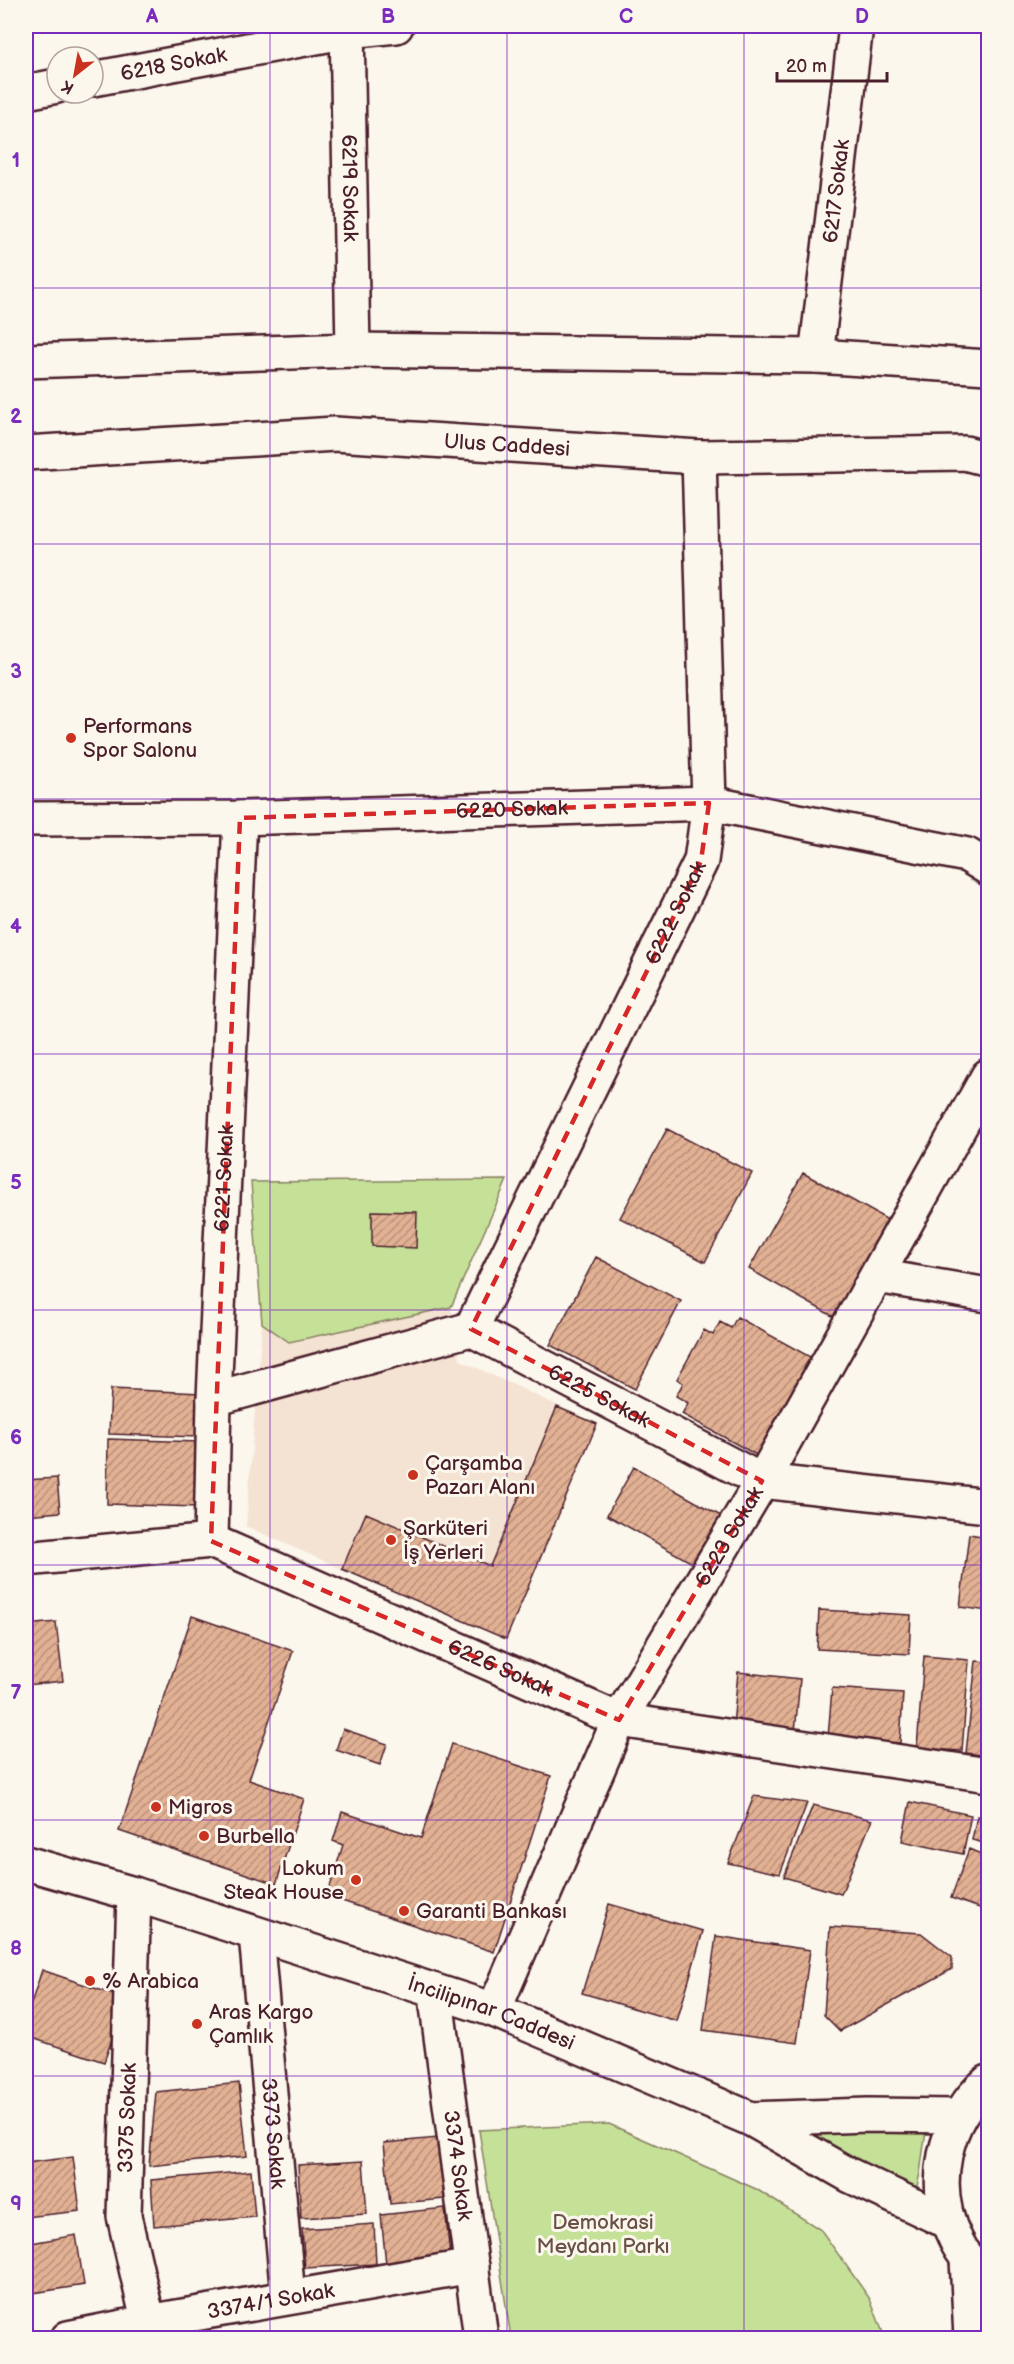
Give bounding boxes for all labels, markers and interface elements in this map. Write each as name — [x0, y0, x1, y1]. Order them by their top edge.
text: A — [145, 5, 159, 29]
text: B — [381, 5, 395, 29]
text: C — [619, 5, 633, 29]
text: D — [855, 5, 869, 29]
street label: 6218 Sokak — [119, 42, 229, 87]
north arrow — [45, 45, 105, 105]
scale bar — [777, 45, 886, 83]
text: 20 m — [786, 56, 827, 77]
text: K — [58, 76, 78, 98]
street label: 6219 Sokak — [336, 134, 363, 243]
street label: 6217 Sokak — [818, 137, 855, 244]
text: 1 — [12, 149, 20, 173]
text: 2 — [10, 405, 22, 429]
street label: Ulus Caddesi — [443, 429, 571, 462]
text: 3 — [10, 660, 22, 684]
place label: Performans Spor Salonu — [83, 714, 197, 763]
marker: Performans Spor Salonu — [64, 731, 78, 745]
street label: 6220 Sokak — [455, 795, 569, 824]
street label: 6222 Sokak — [640, 856, 712, 969]
text: 4 — [10, 915, 22, 939]
street label: 6221 Sokak — [209, 1123, 239, 1233]
text: 5 — [10, 1171, 22, 1195]
street label: 6225 Sokak — [544, 1359, 655, 1434]
text: 6 — [10, 1426, 22, 1450]
place label: Çarşamba Pazarı Alanı — [425, 1451, 535, 1500]
marker: Çarşamba Pazarı Alanı — [406, 1468, 420, 1482]
street label: 6223 Sokak — [690, 1481, 769, 1591]
place label: Şarküteri İş Yerleri — [403, 1516, 488, 1565]
marker: Şarküteri İş Yerleri — [384, 1533, 398, 1547]
street label: 6226 Sokak — [444, 1634, 557, 1703]
text: 7 — [10, 1681, 22, 1705]
place label: Migros — [168, 1795, 233, 1820]
marker: Migros — [149, 1800, 163, 1814]
place label: Burbella — [216, 1824, 295, 1849]
marker: Burbella — [197, 1829, 211, 1843]
place label: Lokum Steak House — [224, 1856, 344, 1905]
marker: Lokum Steak House — [349, 1873, 363, 1887]
place label: Garanti Bankası — [416, 1899, 567, 1924]
marker: Garanti Bankası — [397, 1904, 411, 1918]
text: 8 — [10, 1937, 22, 1961]
place label: % Arabica — [102, 1969, 199, 1994]
street label: İncilipınar Caddesi — [404, 1971, 578, 2056]
marker: % Arabica — [83, 1974, 97, 1988]
place label: Aras Kargo Çamlık — [209, 2000, 313, 2049]
marker: Aras Kargo Çamlık — [190, 2017, 204, 2031]
street label: 3375 Sokak — [113, 2062, 142, 2174]
street label: 3373 Sokak — [256, 2077, 290, 2190]
street label: 3374 Sokak — [438, 2109, 477, 2223]
text: 9 — [10, 2192, 22, 2216]
park label: Demokrasi Meydanı Parkı — [537, 2210, 669, 2259]
street label: 3374/1 Sokak — [205, 2278, 337, 2325]

